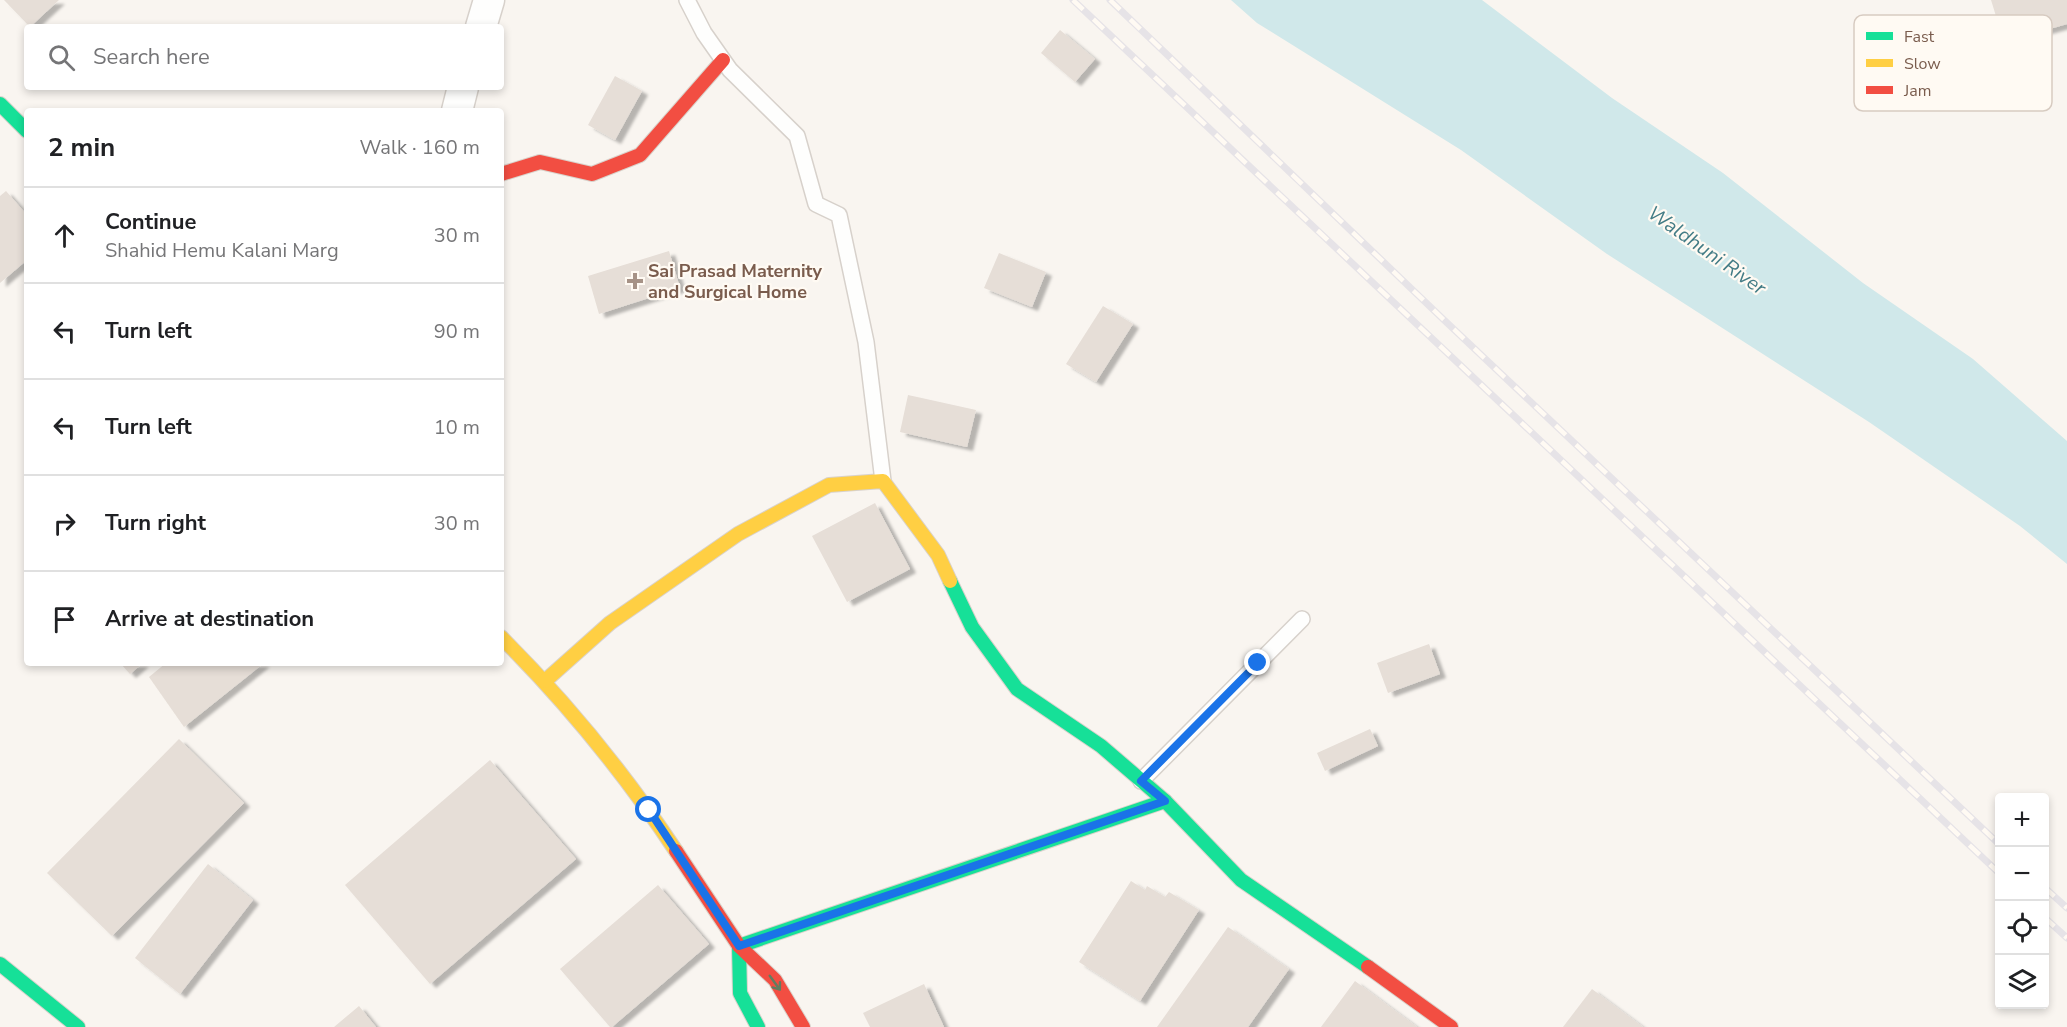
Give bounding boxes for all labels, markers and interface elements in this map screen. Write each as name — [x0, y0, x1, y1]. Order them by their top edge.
legend — [1854, 15, 2052, 111]
search box — [24, 24, 504, 90]
text: Fast — [1904, 26, 1935, 48]
icon: search — [45, 41, 78, 74]
text: Search here — [93, 42, 210, 72]
text: Slow — [1904, 53, 1941, 75]
text: Jam — [1903, 80, 1931, 102]
text: 2 min — [48, 130, 115, 165]
text: Walk · 160 m — [360, 134, 480, 161]
water label: Waldhuni River — [1642, 200, 1772, 302]
text: Continue — [105, 207, 196, 237]
icon: ahead — [48, 219, 81, 252]
text: 30 m — [434, 222, 480, 249]
text: Shahid Hemu Kalani Marg — [105, 237, 339, 264]
place label: Sai Prasad Maternity and Surgical Home — [648, 259, 823, 304]
marker: Sai Prasad Maternity and Surgical Home — [626, 272, 644, 290]
icon: left — [48, 315, 81, 348]
text: Turn left — [105, 316, 192, 346]
text: 90 m — [434, 318, 480, 345]
icon: left — [48, 411, 81, 444]
text: Turn left — [105, 412, 192, 442]
text: 10 m — [434, 414, 480, 441]
icon: right — [48, 507, 81, 540]
text: Turn right — [105, 508, 206, 538]
text: 30 m — [434, 510, 480, 537]
icon: arrive — [48, 603, 81, 636]
text: Arrive at destination — [105, 604, 314, 634]
route end — [1244, 649, 1270, 675]
map controls — [1995, 793, 2049, 1009]
button: + — [1995, 793, 2049, 847]
route start — [635, 796, 661, 822]
button: − — [1995, 847, 2049, 901]
button: locate — [1995, 901, 2049, 955]
button: layers — [1995, 955, 2049, 1009]
one-way arrow — [769, 975, 782, 991]

